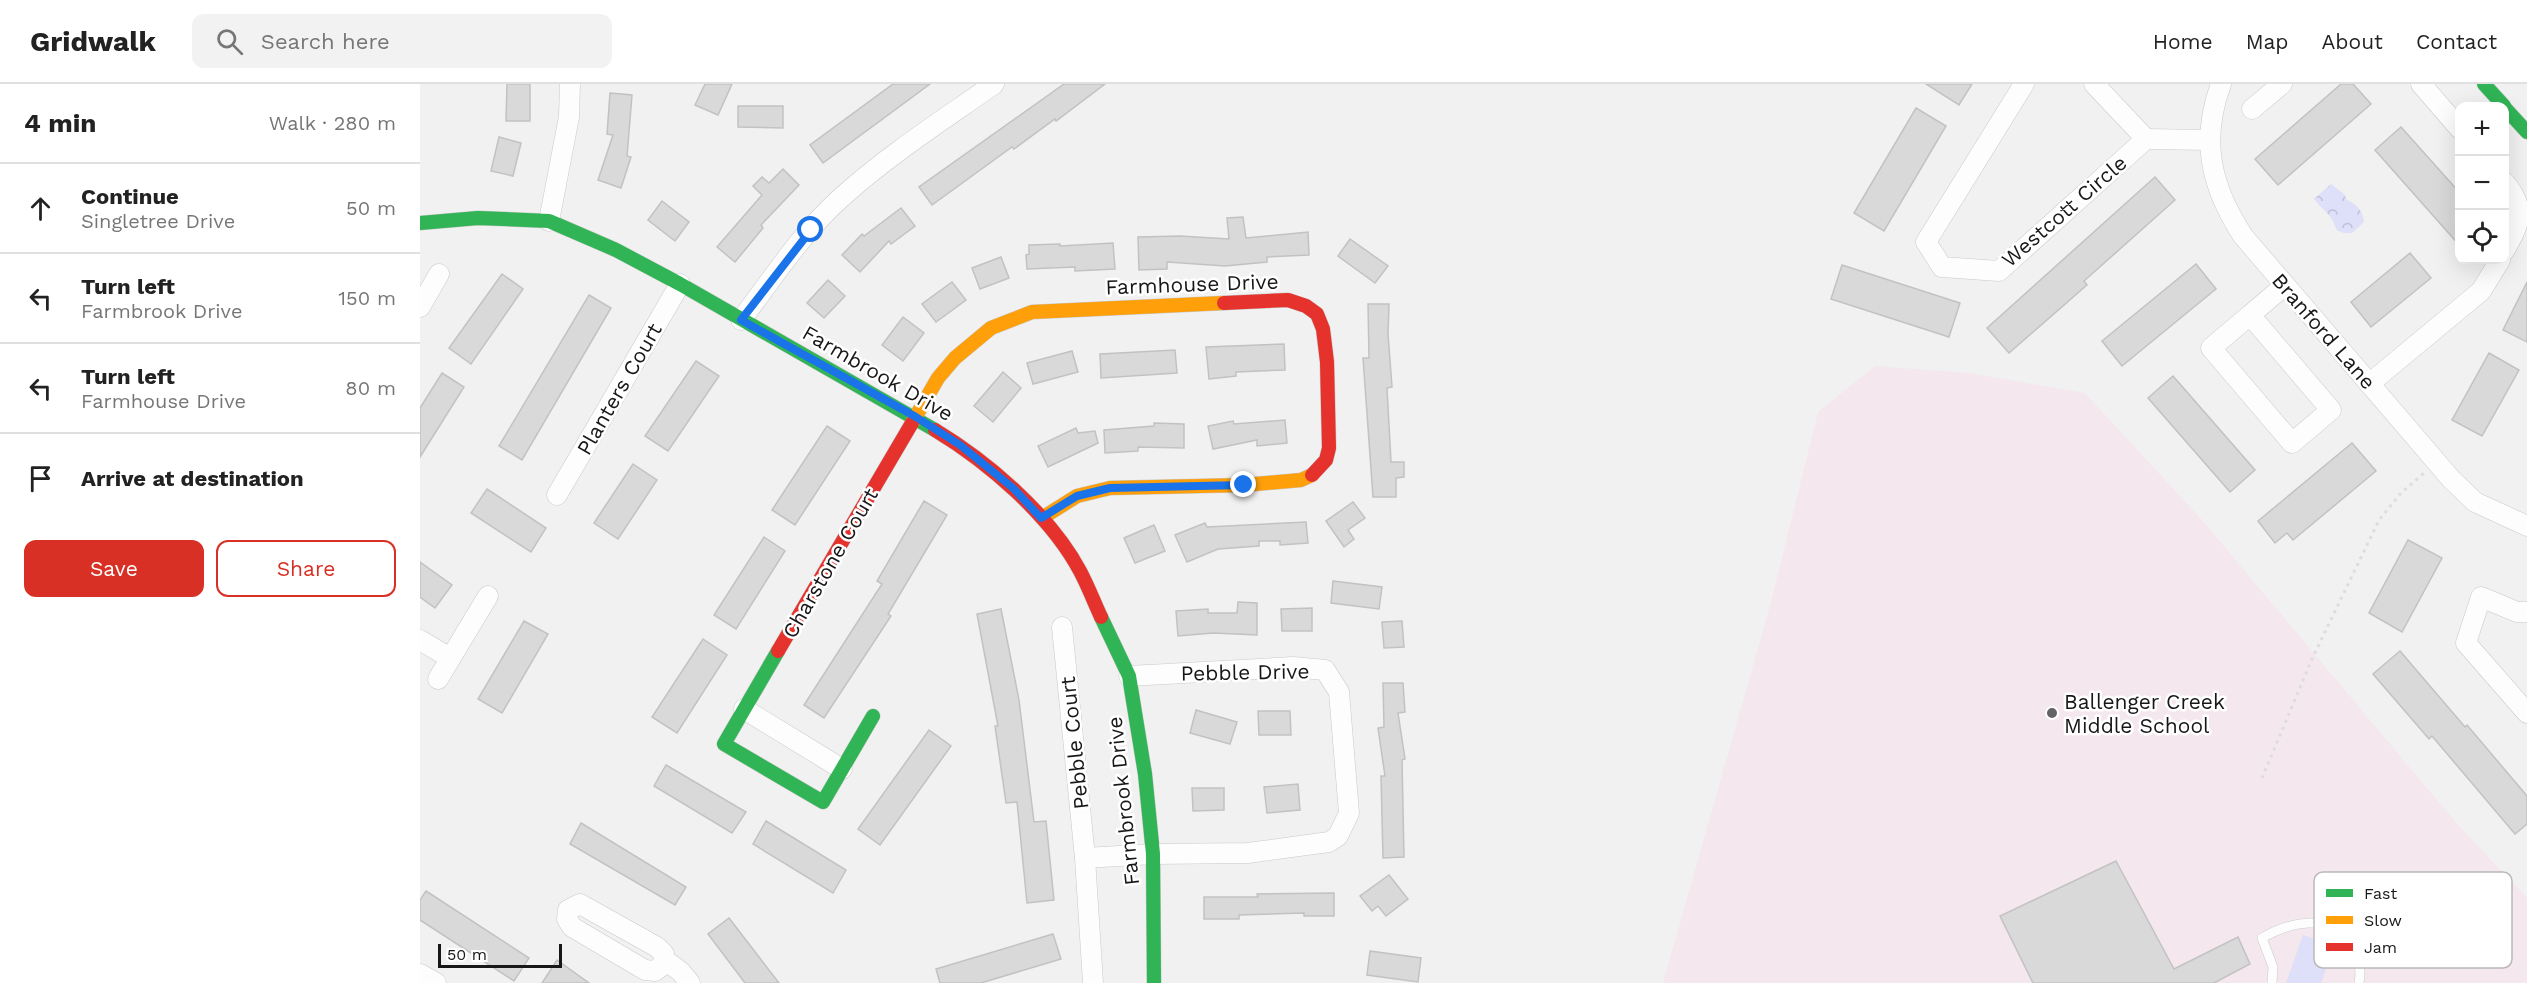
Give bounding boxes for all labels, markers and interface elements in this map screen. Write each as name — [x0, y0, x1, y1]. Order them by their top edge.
search box — [192, 14, 612, 68]
text: Gridwalk — [30, 25, 156, 58]
icon: search — [213, 25, 246, 58]
text: Search here — [261, 29, 390, 54]
text: Home — [2153, 29, 2213, 54]
text: Map — [2246, 29, 2289, 54]
text: About — [2322, 29, 2383, 54]
text: Contact — [2416, 29, 2497, 54]
map controls — [2455, 102, 2509, 264]
button: + — [2455, 102, 2509, 156]
text: 4 min — [24, 108, 96, 138]
text: Walk · 280 m — [269, 111, 396, 135]
street label: Westcott Circle — [1996, 150, 2132, 272]
button: − — [2455, 156, 2509, 210]
text: Continue — [81, 184, 179, 209]
icon: ahead — [24, 192, 57, 225]
text: 50 m — [346, 196, 396, 220]
text: Singletree Drive — [81, 209, 235, 233]
button: locate — [2455, 210, 2509, 264]
route start — [797, 216, 823, 242]
street label: Farmhouse Drive — [1105, 268, 1279, 300]
street label: Branford Lane — [2267, 268, 2381, 394]
text: Turn left — [81, 274, 175, 299]
icon: left — [24, 282, 57, 315]
text: 150 m — [338, 286, 396, 310]
text: Farmbrook Drive — [81, 299, 243, 323]
street label: Planters Court — [571, 319, 667, 459]
street label: Farmbrook Drive — [798, 320, 958, 426]
text: Turn left — [81, 364, 175, 389]
icon: left — [24, 372, 57, 405]
text: 80 m — [345, 376, 396, 400]
text: Farmhouse Drive — [81, 389, 246, 413]
icon: arrive — [24, 462, 57, 495]
text: Arrive at destination — [81, 466, 304, 491]
route end — [1230, 471, 1256, 497]
street label: Charstone Court — [777, 483, 883, 642]
button: Save — [24, 540, 204, 597]
button: Share — [216, 540, 396, 597]
street label: Pebble Drive — [1180, 658, 1310, 686]
street label: Pebble Court — [1055, 675, 1093, 811]
place label: Ballenger Creek Middle School — [2064, 689, 2225, 738]
marker: Ballenger Creek Middle School — [2045, 706, 2059, 720]
street label: Farmbrook Drive — [1102, 715, 1144, 887]
legend — [2314, 872, 2512, 968]
text: Fast — [2364, 884, 2397, 903]
text: Slow — [2364, 911, 2402, 930]
text: Jam — [2364, 938, 2397, 957]
scale bar — [438, 941, 562, 968]
text: 50 m — [447, 945, 487, 964]

